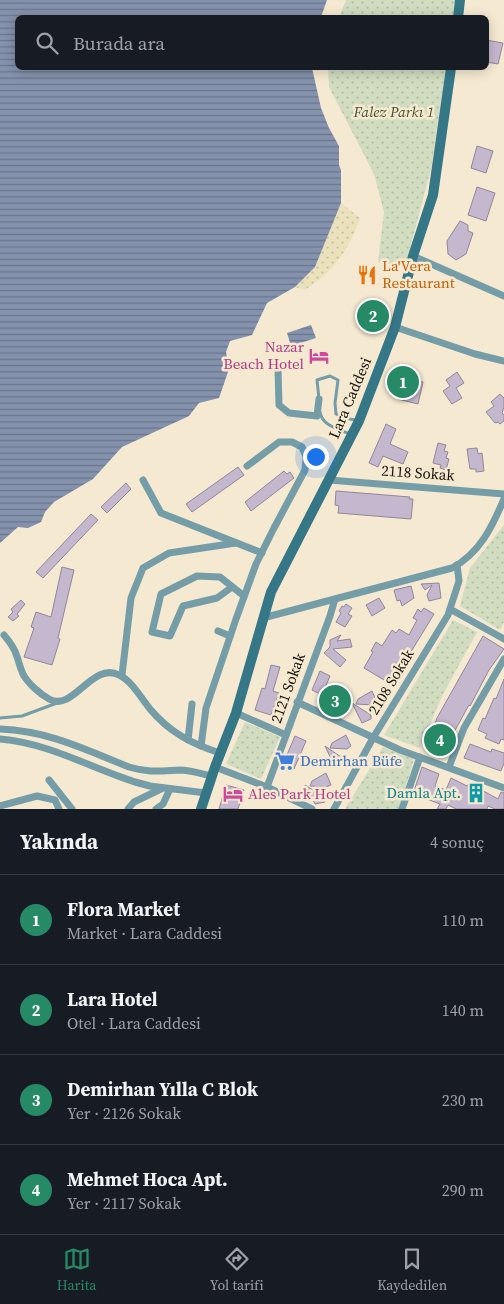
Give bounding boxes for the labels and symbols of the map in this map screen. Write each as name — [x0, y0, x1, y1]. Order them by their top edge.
park label: Falez Parkı 1 — [353, 101, 434, 122]
place label: La'Vera Restaurant — [382, 255, 455, 293]
restaurant icon: La'Vera Restaurant — [356, 264, 378, 286]
pin: 2 — [357, 297, 389, 335]
place label: Nazar Beach Hotel — [223, 336, 305, 374]
hotel icon: Nazar Beach Hotel — [308, 345, 330, 367]
street label: Lara Caddesi — [323, 354, 376, 442]
pin: 1 — [387, 363, 419, 401]
your location — [303, 444, 329, 470]
street label: 2118 Sokak — [381, 459, 456, 486]
street label: 2108 Sokak — [363, 644, 419, 719]
street label: 2121 Sokak — [265, 649, 310, 726]
pin: 3 — [319, 682, 351, 720]
pin: 4 — [424, 721, 456, 759]
supermarket icon: Demirhan Büfe — [274, 750, 296, 772]
place label: Demirhan Büfe — [300, 750, 403, 771]
place label: Damla Apt. — [386, 782, 461, 803]
building icon: Damla Apt. — [465, 782, 487, 804]
hotel icon: Ales Park Hotel — [222, 783, 244, 805]
place label: Ales Park Hotel — [248, 783, 351, 804]

